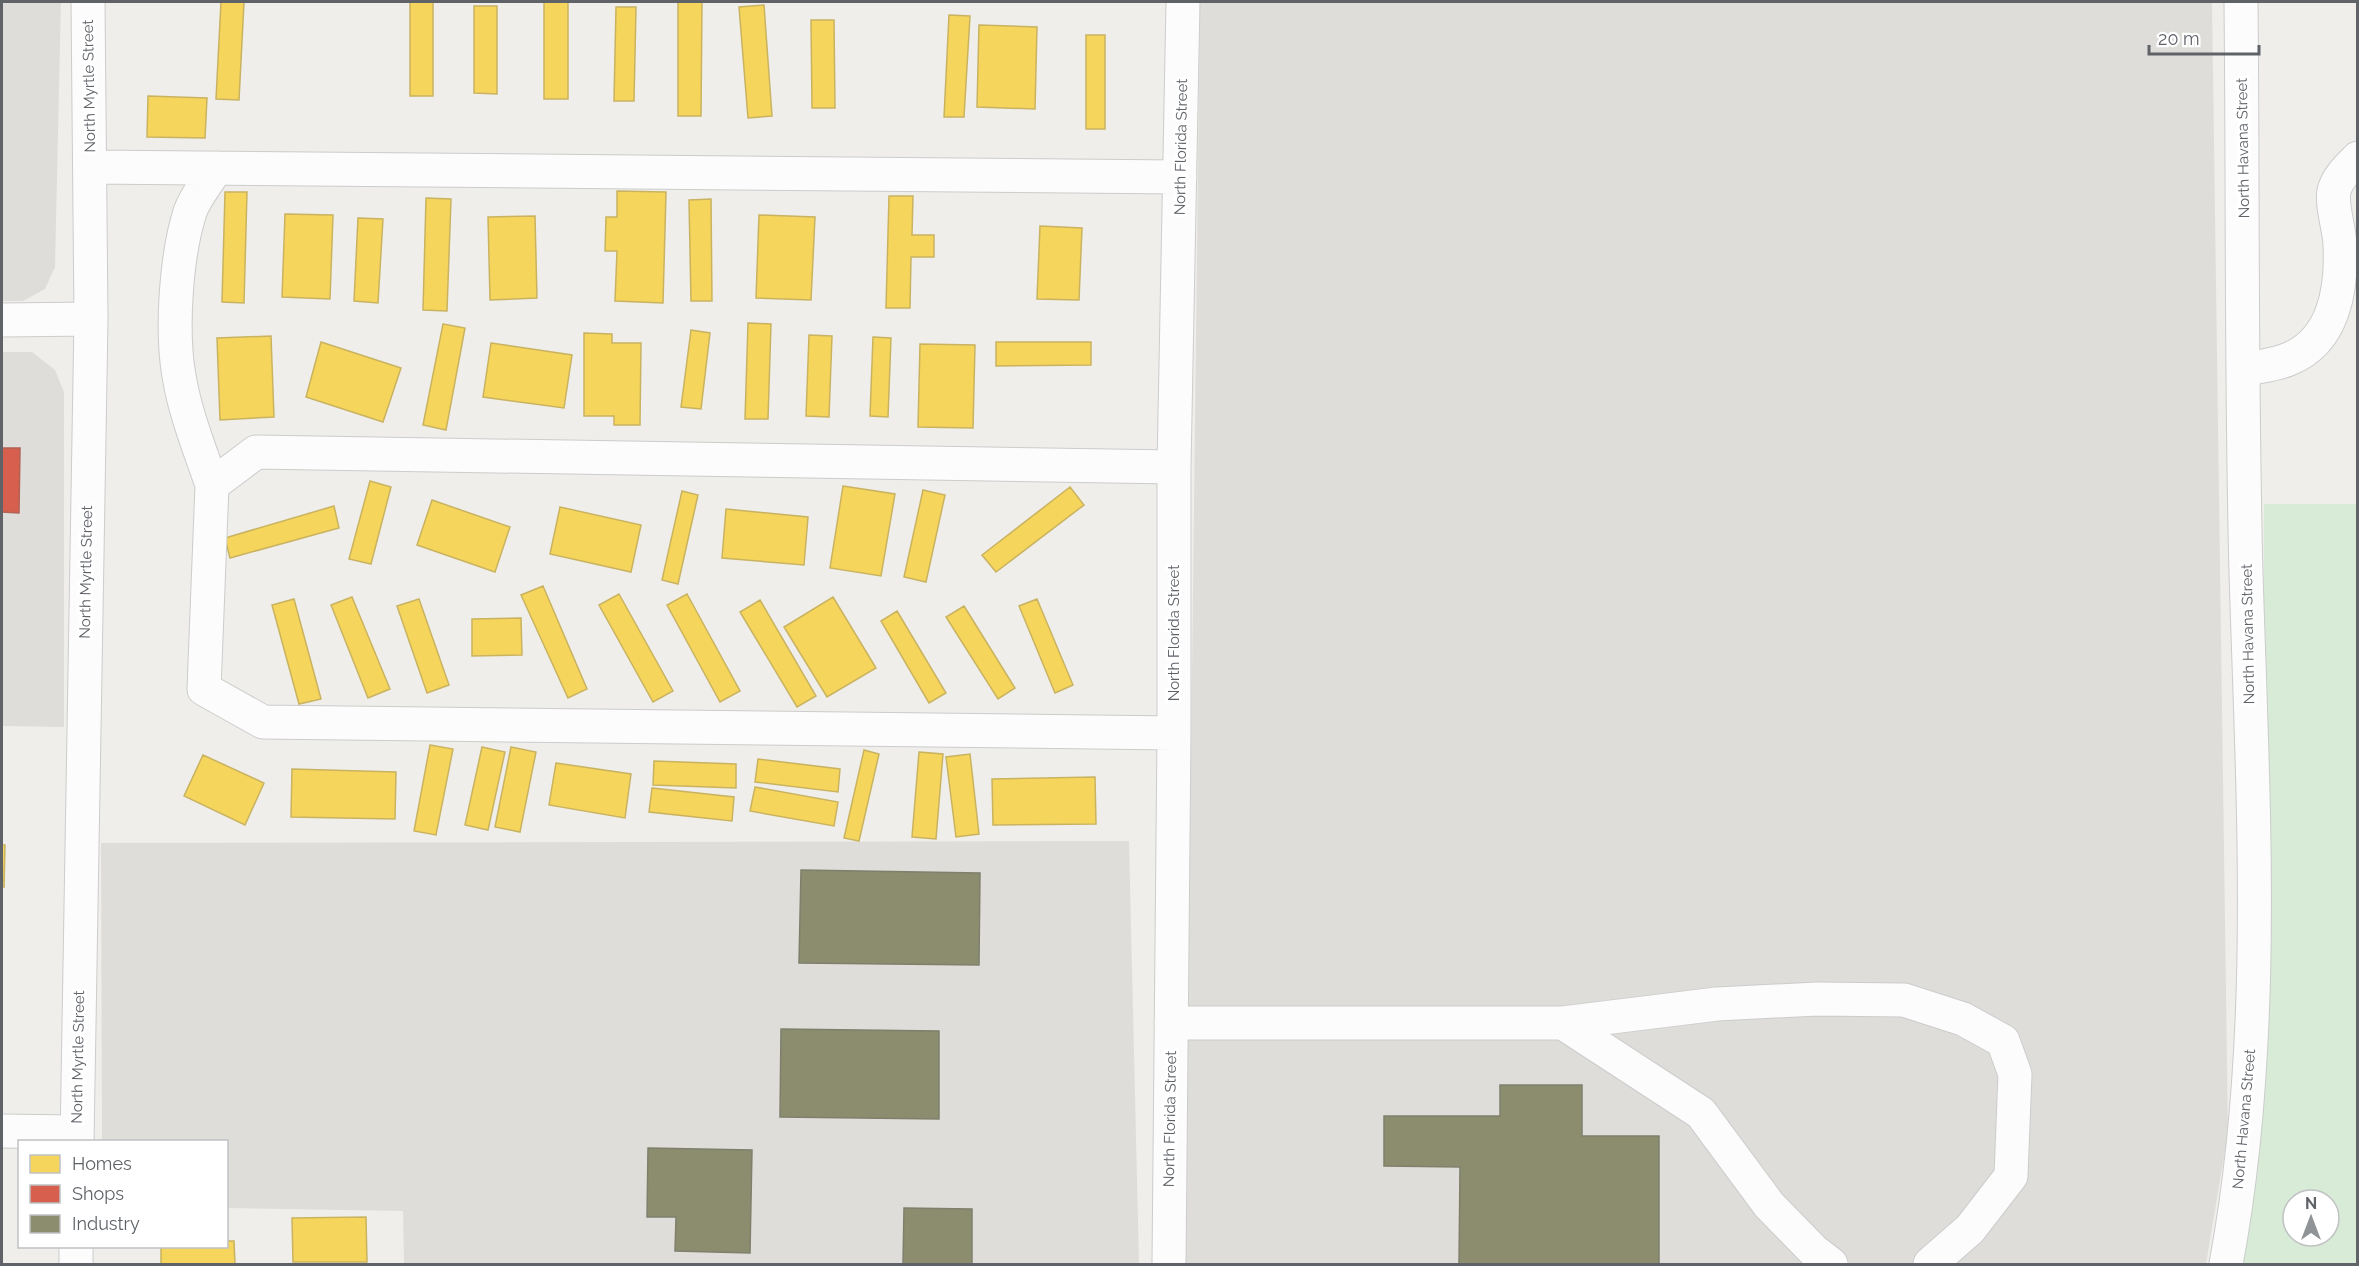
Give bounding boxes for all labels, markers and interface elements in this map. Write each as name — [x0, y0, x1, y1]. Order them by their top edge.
scale bar — [2149, 18, 2258, 56]
street label: North Myrtle Street — [79, 19, 99, 153]
text: 20 m — [2158, 28, 2200, 49]
street label: North Havana Street — [2233, 78, 2253, 218]
street label: North Florida Street — [1171, 79, 1191, 215]
street label: North Myrtle Street — [76, 505, 96, 639]
street label: North Havana Street — [2238, 564, 2258, 704]
street label: North Florida Street — [1165, 565, 1183, 701]
street label: North Myrtle Street — [68, 990, 88, 1124]
street label: North Havana Street — [2229, 1048, 2259, 1190]
street label: North Florida Street — [1160, 1051, 1180, 1187]
legend — [18, 1140, 228, 1248]
text: Homes — [72, 1153, 132, 1174]
text: Shops — [72, 1183, 124, 1204]
north arrow — [2281, 1188, 2341, 1248]
text: N — [2305, 1194, 2317, 1213]
text: Industry — [72, 1213, 140, 1234]

